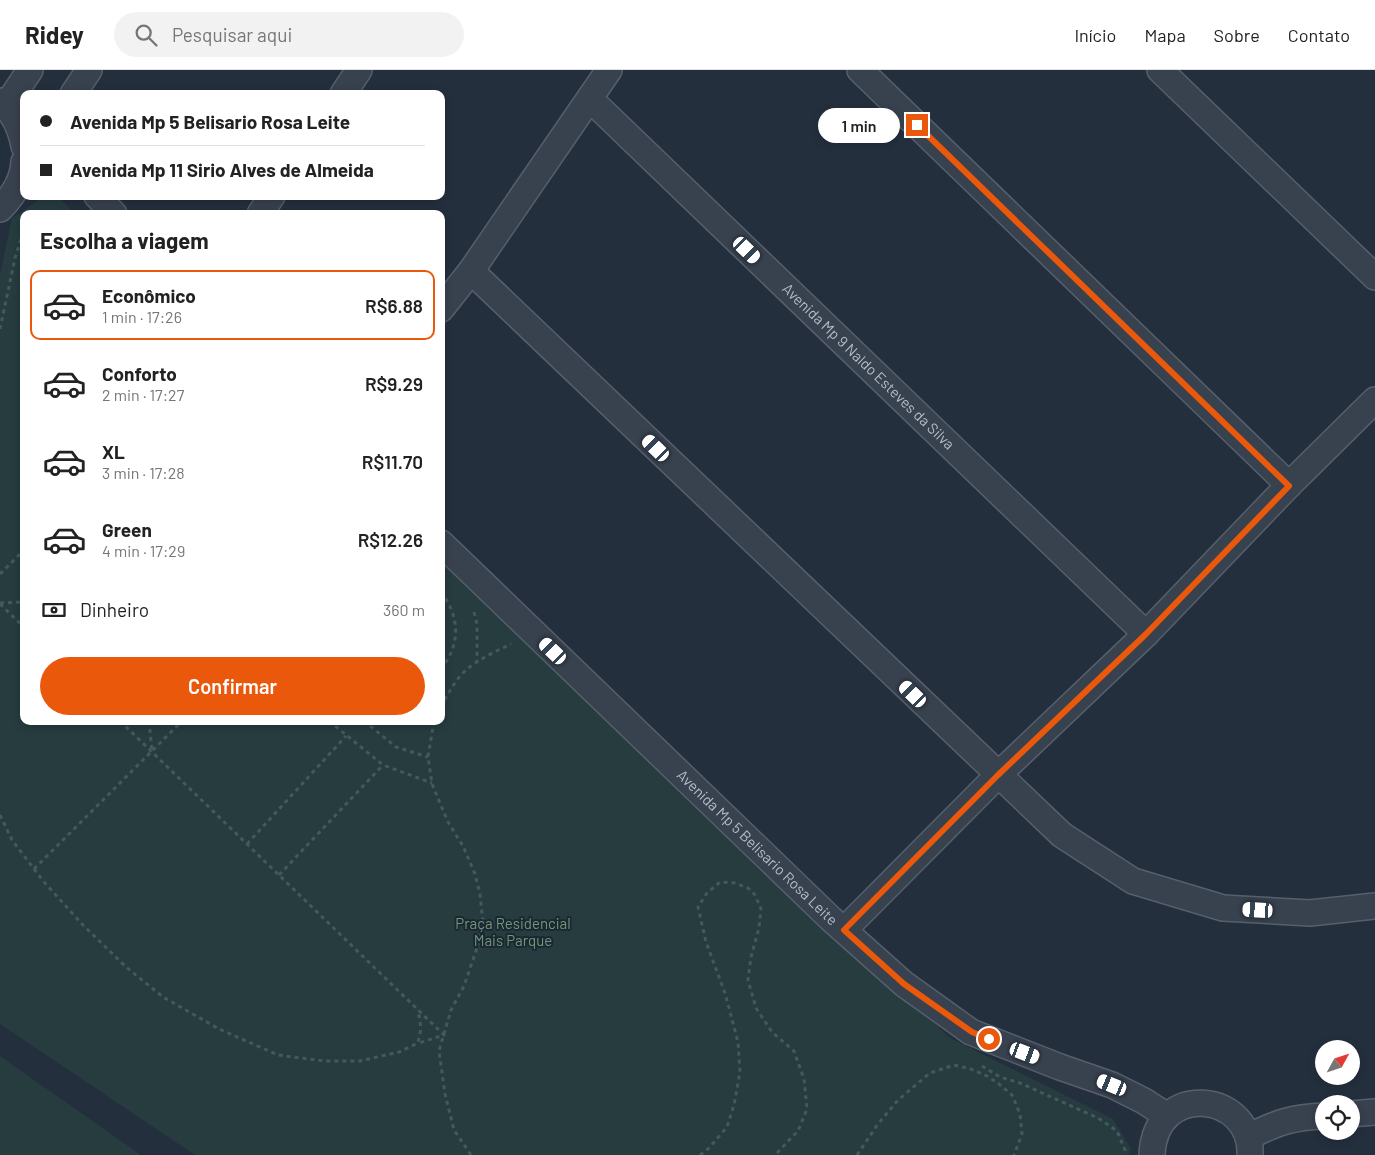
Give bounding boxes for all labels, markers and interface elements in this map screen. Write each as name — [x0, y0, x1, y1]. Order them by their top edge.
search box — [114, 12, 464, 57]
text: Ridey — [25, 20, 84, 49]
icon: search — [132, 21, 160, 49]
text: Pesquisar aqui — [172, 23, 292, 46]
text: Início — [1074, 24, 1116, 46]
text: Mapa — [1144, 24, 1186, 46]
text: Sobre — [1214, 24, 1260, 46]
text: Contato — [1288, 24, 1350, 46]
callout: 1 min — [817, 108, 900, 142]
text: Avenida Mp 5 Belisario Rosa Leite — [70, 110, 350, 133]
route end — [906, 114, 928, 136]
text: 1 min — [842, 116, 876, 135]
text: Avenida Mp 11 Sirio Alves de Almeida — [70, 158, 374, 181]
text: Escolha a viagem — [40, 227, 209, 253]
car — [730, 234, 763, 266]
street label: Avenida Mp 9 Naldo Esteves da Silva — [779, 279, 959, 453]
icon: car — [42, 283, 87, 328]
text: Econômico — [102, 284, 196, 307]
text: R$6.88 — [365, 294, 423, 317]
text: 1 min · 17:26 — [102, 307, 182, 326]
icon: car — [42, 361, 87, 406]
text: Conforto — [102, 362, 177, 385]
text: R$9.29 — [365, 372, 423, 395]
text: 2 min · 17:27 — [102, 385, 184, 404]
car — [639, 432, 672, 464]
icon: car — [42, 439, 87, 484]
text: XL — [102, 440, 125, 463]
text: R$11.70 — [362, 450, 423, 473]
text: 3 min · 17:28 — [102, 463, 185, 482]
icon: car — [42, 517, 87, 562]
text: Green — [102, 518, 152, 541]
text: R$12.26 — [358, 528, 423, 551]
text: 4 min · 17:29 — [102, 541, 185, 560]
icon: cash — [40, 596, 68, 624]
text: Dinheiro — [80, 598, 149, 621]
text: 360 m — [383, 600, 425, 619]
car — [536, 635, 569, 667]
button: Confirmar — [40, 657, 425, 715]
car — [896, 678, 929, 710]
street label: Avenida Mp 5 Belisario Rosa Leite — [674, 766, 842, 928]
car — [1242, 902, 1273, 918]
park label: Praça Residencial Mais Parque — [455, 914, 571, 949]
route start — [978, 1028, 1000, 1050]
north arrow — [1315, 1040, 1360, 1085]
map controls — [1315, 1040, 1360, 1140]
car — [1008, 1041, 1041, 1065]
car — [1095, 1072, 1128, 1098]
button: locate — [1315, 1095, 1360, 1140]

